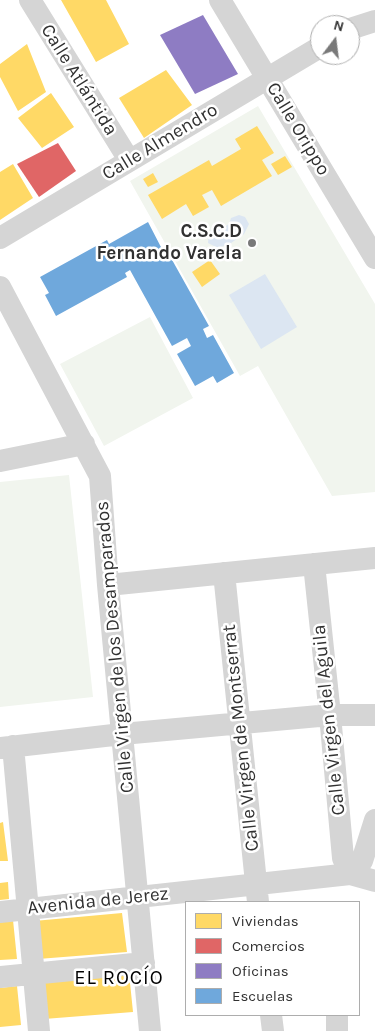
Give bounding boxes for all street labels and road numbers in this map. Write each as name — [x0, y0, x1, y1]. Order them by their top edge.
street label: Calle Atlántida — [36, 20, 122, 140]
street label: Calle Orippo — [261, 78, 335, 180]
street label: Calle Almendro — [98, 99, 222, 185]
street label: Calle Virgen de los Desamparados — [91, 500, 139, 794]
street label: Calle Virgen de Montserrat — [218, 623, 264, 853]
street label: Calle Virgen del Aguila — [308, 623, 350, 817]
street label: Avenida de Jerez — [26, 882, 170, 920]

